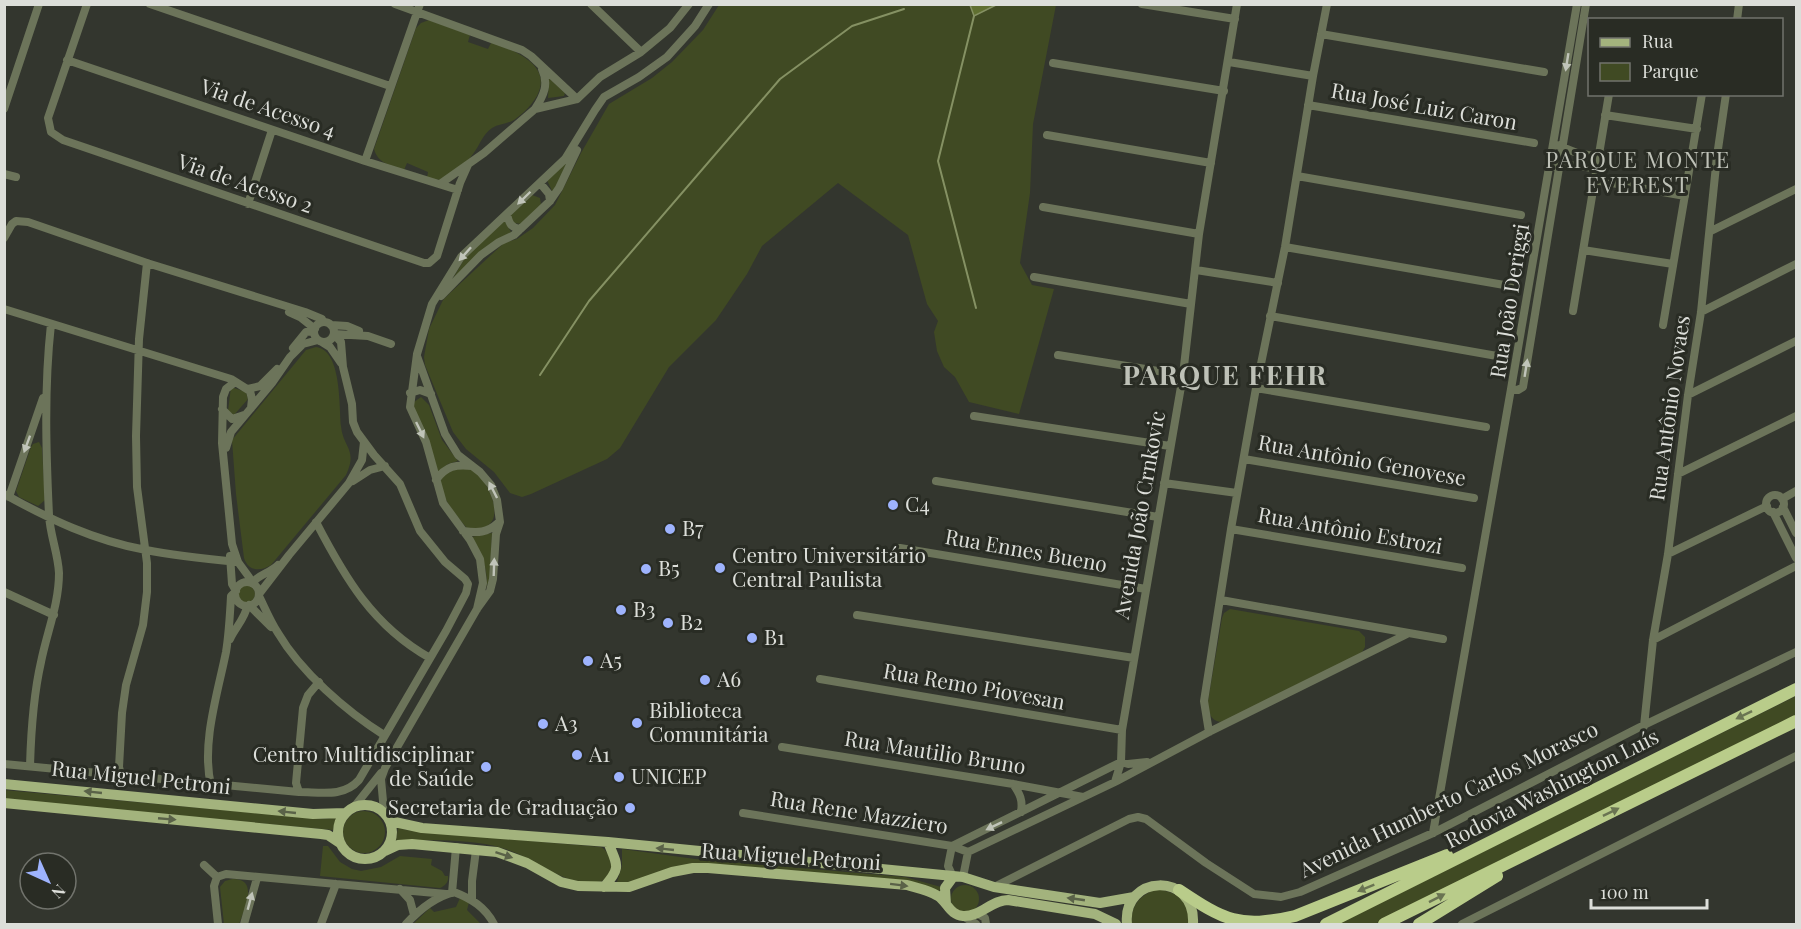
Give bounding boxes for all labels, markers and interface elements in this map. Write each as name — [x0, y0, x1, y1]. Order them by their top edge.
legend — [1588, 18, 1783, 96]
text: Rua — [1642, 29, 1673, 53]
one-way arrow — [1562, 53, 1571, 72]
text: Parque — [1642, 59, 1699, 83]
street label: Via de Acesso 4 — [196, 71, 340, 143]
street label: Rua José Luiz Caron — [1329, 75, 1520, 135]
district label: PARQUE MONTE EVEREST — [1545, 144, 1731, 199]
street label: Via de Acesso 2 — [173, 146, 317, 218]
one-way arrow — [517, 191, 531, 205]
street label: Rua João Deriggi — [1482, 221, 1534, 380]
one-way arrow — [458, 247, 472, 262]
street label: Rua Antônio Novaes — [1641, 313, 1695, 502]
district label: PARQUE FEHR — [1122, 356, 1328, 392]
one-way arrow — [1521, 359, 1530, 378]
street label: Avenida João Crnkovic — [1106, 408, 1170, 622]
one-way arrow — [416, 422, 425, 439]
street label: Rua Antônio Genovese — [1256, 427, 1469, 491]
one-way arrow — [22, 435, 32, 453]
one-way arrow — [488, 482, 497, 499]
place label: C4 — [905, 489, 930, 517]
marker: C4 — [886, 498, 900, 512]
street label: Rua Antônio Estrozi — [1256, 499, 1445, 559]
place label: B7 — [682, 513, 704, 541]
street label: Rua Ennes Bueno — [943, 521, 1110, 577]
marker: B7 — [663, 522, 677, 536]
place label: Centro Universitário Central Paulista — [732, 540, 926, 592]
place label: B5 — [658, 553, 680, 581]
one-way arrow — [489, 558, 498, 577]
marker: Centro Universitário Central Paulista — [713, 561, 727, 575]
marker: B5 — [639, 562, 653, 576]
place label: B3 — [633, 594, 656, 622]
marker: B3 — [614, 603, 628, 617]
place label: B2 — [680, 607, 703, 635]
marker: B2 — [661, 616, 675, 630]
place label: B1 — [764, 622, 785, 650]
marker: B1 — [745, 631, 759, 645]
place label: A5 — [599, 645, 622, 673]
marker: A5 — [581, 654, 595, 668]
street label: Rua Remo Piovesan — [881, 655, 1068, 715]
place label: A6 — [716, 664, 741, 692]
marker: A6 — [698, 673, 712, 687]
place label: Biblioteca Comunitária — [649, 695, 769, 747]
place label: A3 — [554, 708, 578, 736]
one-way arrow — [1735, 710, 1753, 720]
street label: Avenida Humberto Carlos Morasco — [1293, 714, 1602, 883]
marker: Biblioteca Comunitária — [630, 716, 644, 730]
marker: A3 — [536, 717, 550, 731]
street label: Rodovia Washington Luís — [1439, 721, 1663, 853]
street label: Rua Mautilio Bruno — [843, 723, 1028, 779]
place label: Centro Multidisciplinar de Saúde — [253, 739, 475, 791]
place label: A1 — [588, 739, 610, 767]
marker: A1 — [570, 748, 584, 762]
street label: Rua Miguel Petroni — [50, 753, 232, 799]
marker: Centro Multidisciplinar de Saúde — [479, 760, 493, 774]
place label: UNICEP — [631, 761, 707, 789]
marker: UNICEP — [612, 770, 626, 784]
street label: Rua Rene Mazziero — [768, 783, 950, 839]
one-way arrow — [83, 787, 102, 797]
place label: Secretaria de Graduação — [388, 792, 618, 820]
marker: Secretaria de Graduação — [623, 801, 637, 815]
one-way arrow — [277, 807, 296, 817]
one-way arrow — [1603, 807, 1620, 816]
one-way arrow — [158, 814, 177, 824]
one-way arrow — [985, 820, 1003, 830]
street label: Rua Miguel Petroni — [700, 835, 882, 875]
one-way arrow — [655, 844, 674, 854]
north arrow — [18, 851, 78, 911]
one-way arrow — [495, 851, 513, 860]
scale bar — [1591, 872, 1706, 910]
text: N — [47, 880, 70, 904]
one-way arrow — [889, 880, 908, 890]
text: 100 m — [1600, 880, 1649, 904]
one-way arrow — [1356, 883, 1374, 893]
one-way arrow — [246, 892, 256, 910]
one-way arrow — [1428, 894, 1445, 903]
one-way arrow — [1066, 895, 1085, 904]

